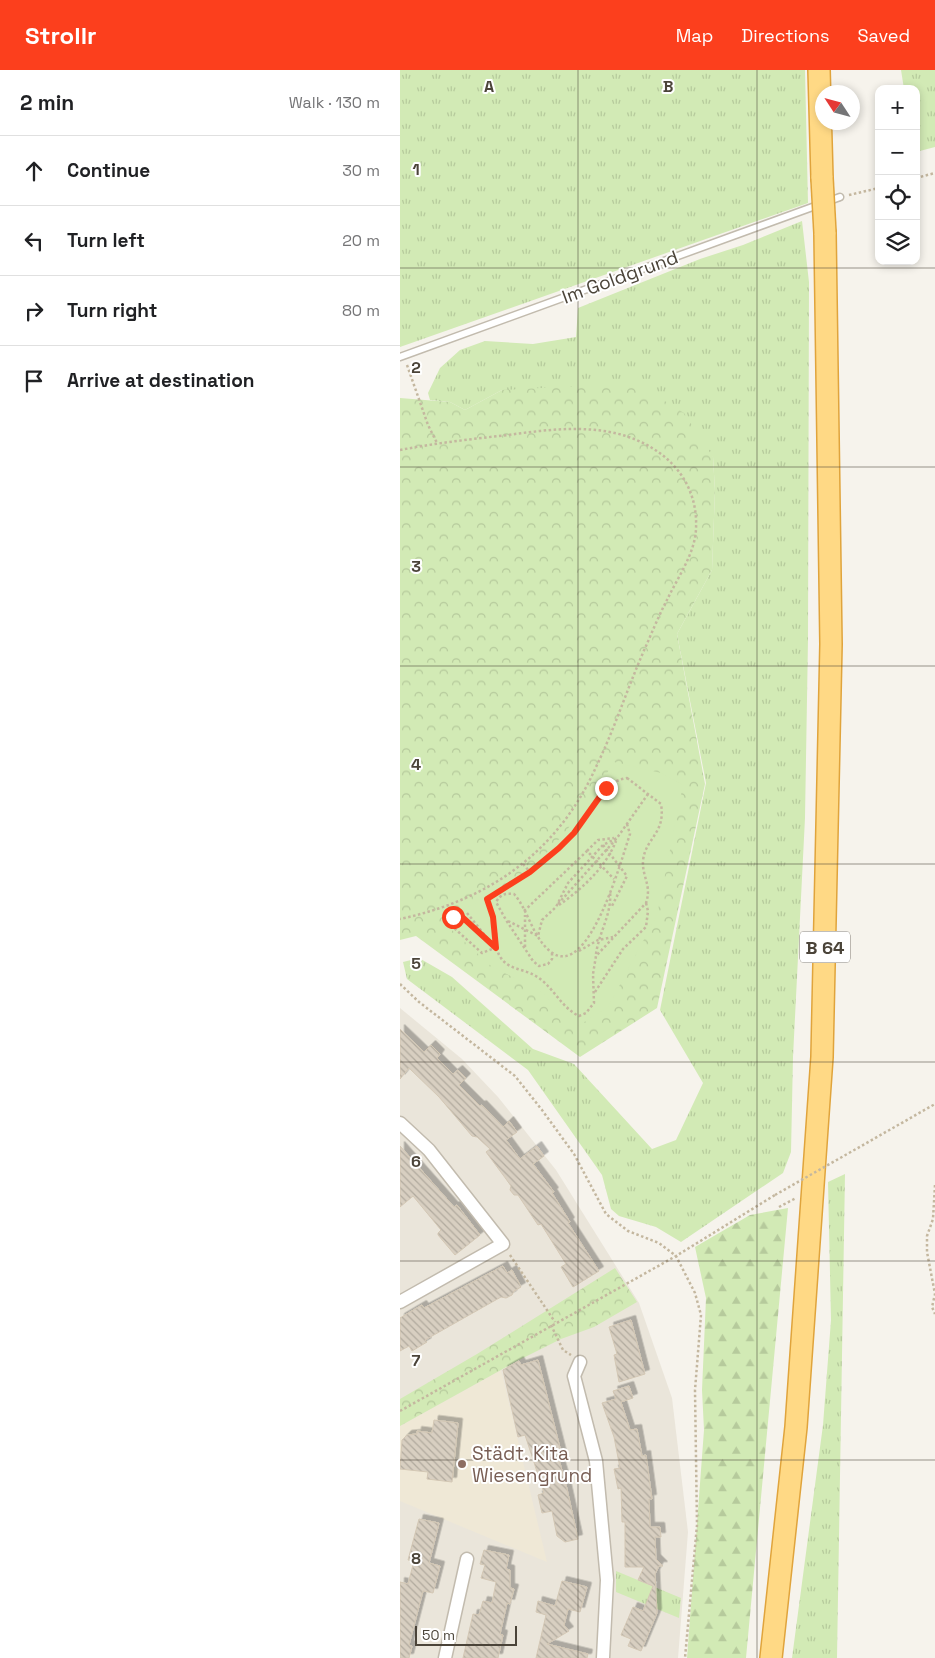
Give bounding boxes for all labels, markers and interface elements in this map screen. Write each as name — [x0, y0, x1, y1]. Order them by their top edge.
text: Strollr — [25, 20, 97, 51]
text: Map — [676, 24, 713, 47]
text: Directions — [741, 24, 830, 47]
text: Saved — [858, 24, 910, 47]
text: A — [484, 76, 494, 97]
text: B — [663, 76, 673, 97]
north arrow — [815, 85, 860, 130]
map controls — [875, 85, 920, 265]
button: + — [875, 85, 920, 130]
text: 2 min — [20, 89, 74, 116]
text: Walk · 130 m — [289, 92, 380, 113]
button: − — [875, 130, 920, 175]
icon: ahead — [20, 157, 48, 185]
text: Continue — [67, 158, 150, 183]
text: 1 — [412, 159, 420, 180]
text: 30 m — [342, 160, 380, 181]
button: locate — [875, 175, 920, 220]
button: layers — [875, 220, 920, 265]
icon: left — [20, 227, 48, 255]
text: Turn left — [67, 228, 145, 253]
text: 20 m — [342, 230, 380, 251]
street label: Im Goldgrund — [558, 244, 682, 310]
icon: right — [20, 297, 48, 325]
text: Turn right — [67, 298, 157, 323]
text: 80 m — [342, 300, 380, 321]
text: 2 — [411, 357, 421, 378]
icon: arrive — [20, 367, 48, 395]
text: Arrive at destination — [67, 368, 255, 393]
text: 3 — [411, 556, 421, 577]
text: 4 — [411, 754, 421, 775]
route end — [595, 777, 618, 800]
route start — [442, 906, 465, 929]
road number: B 64 — [800, 932, 850, 962]
text: 5 — [411, 953, 421, 974]
text: 6 — [411, 1151, 421, 1172]
text: 7 — [412, 1350, 421, 1371]
place label: Städt. Kita Wiesengrund — [472, 1441, 592, 1488]
marker: Städt. Kita Wiesengrund — [456, 1458, 468, 1470]
text: 8 — [411, 1548, 421, 1569]
scale bar — [415, 1623, 518, 1646]
text: 50 m — [422, 1626, 455, 1644]

